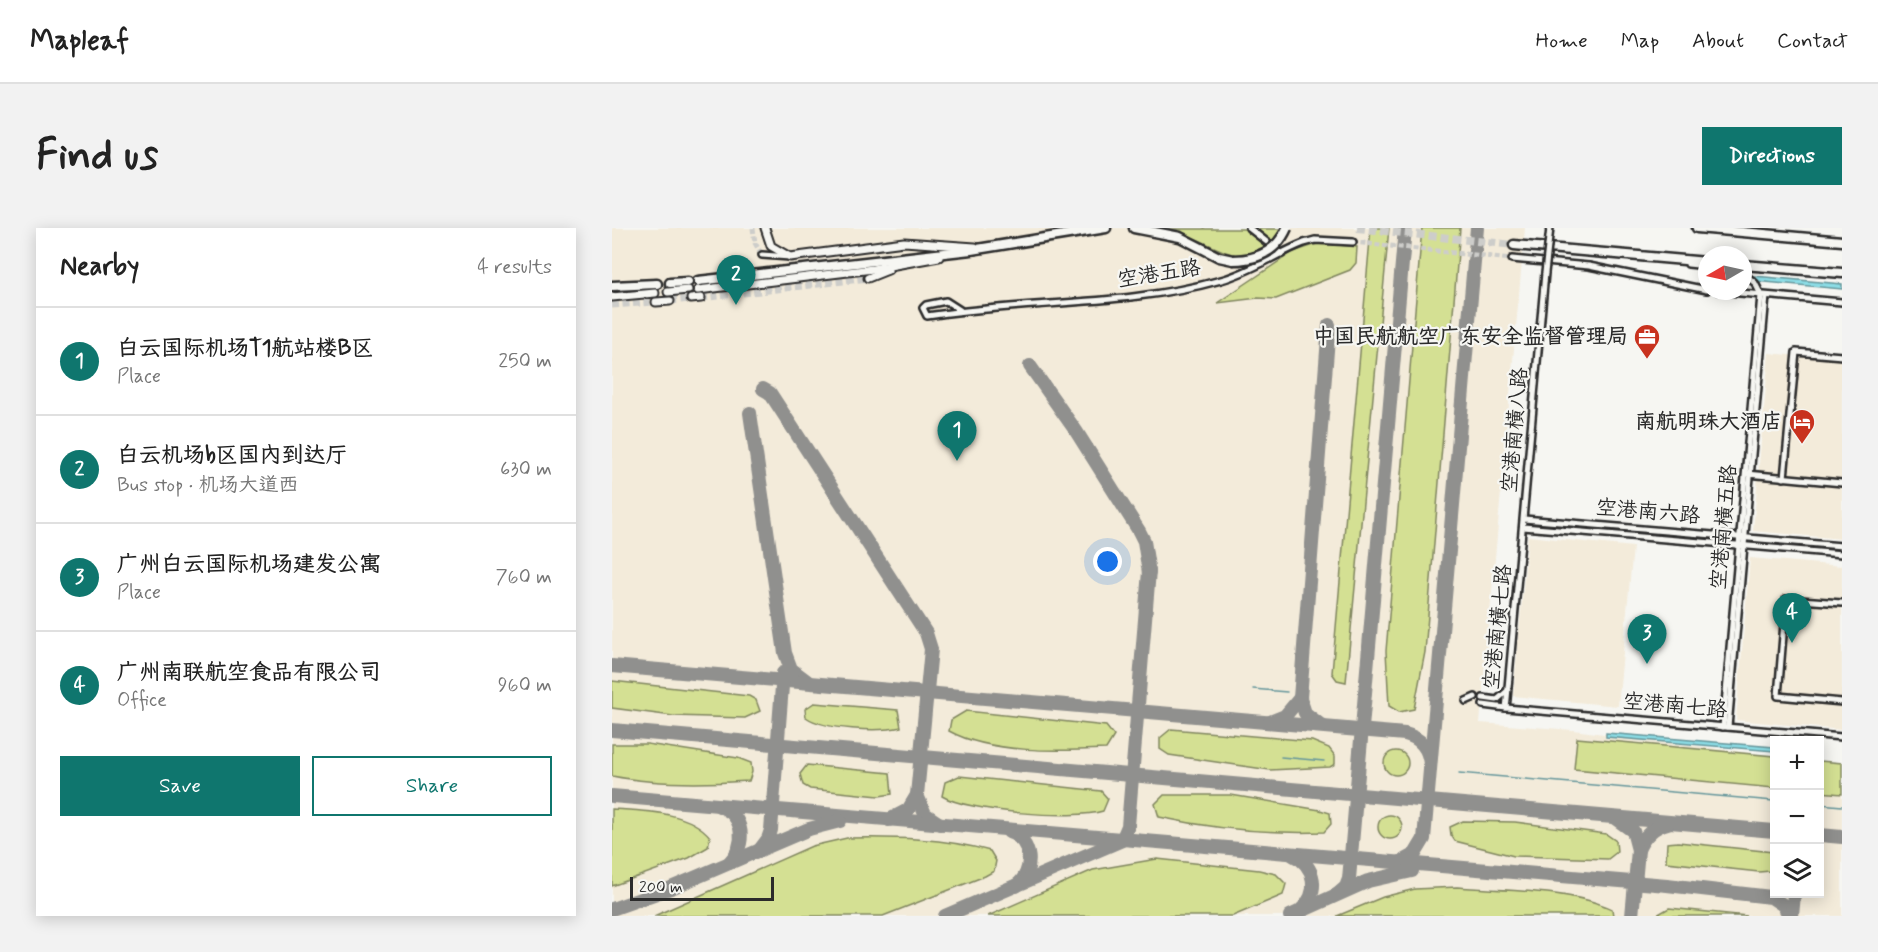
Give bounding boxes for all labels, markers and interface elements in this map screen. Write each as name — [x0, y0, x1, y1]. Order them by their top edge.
text: Mapleaf — [30, 23, 129, 60]
text: Home — [1536, 27, 1588, 55]
text: Map — [1621, 27, 1659, 55]
text: About — [1692, 27, 1744, 55]
text: Contact — [1777, 27, 1848, 55]
button: Directions — [1702, 127, 1842, 185]
text: Find us — [36, 129, 158, 184]
north arrow — [1698, 246, 1752, 300]
text: Nearby — [60, 250, 139, 284]
text: 4 results — [477, 254, 552, 281]
street label: 空港五路 — [1115, 254, 1203, 294]
pin: 2 — [716, 256, 756, 305]
office icon: 中国民航航空广东安全监督管理局 — [1632, 322, 1662, 360]
place label: 中国民航航空广东安全监督管理局 — [1313, 323, 1628, 351]
text: 白云国际机场T1航站楼B区 — [117, 335, 374, 363]
text: 1 — [75, 348, 84, 375]
text: 250 m — [498, 348, 552, 375]
text: Place — [117, 363, 161, 390]
street label: 空港南横八路 — [1496, 366, 1534, 494]
hotel icon: 南航明珠大酒店 — [1787, 407, 1817, 445]
place label: 南航明珠大酒店 — [1635, 408, 1782, 436]
pin: 1 — [938, 412, 976, 461]
text: 白云机场b区国内到达厅 — [117, 442, 348, 470]
text: 2 — [75, 456, 84, 483]
text: 630 m — [500, 456, 552, 483]
street label: 空港南横五路 — [1705, 463, 1743, 591]
text: Bus stop · 机场大道西 — [117, 472, 299, 499]
street label: 空港南六路 — [1594, 493, 1702, 531]
your location — [1093, 547, 1122, 576]
text: 广州白云国际机场建发公寓 — [117, 551, 381, 579]
street label: 空港南横七路 — [1477, 563, 1519, 691]
text: 3 — [75, 564, 84, 591]
text: 760 m — [495, 564, 552, 591]
text: Place — [117, 579, 161, 606]
pin: 4 — [1772, 594, 1812, 643]
pin: 3 — [1628, 614, 1666, 664]
text: 广州南联航空食品有限公司 — [117, 659, 381, 687]
text: 4 — [74, 672, 85, 699]
text: 960 m — [498, 672, 552, 699]
text: Office — [117, 687, 167, 714]
street label: 空港南七路 — [1621, 687, 1729, 725]
map controls — [1770, 736, 1824, 898]
button: + — [1770, 736, 1824, 790]
button: Save — [60, 756, 300, 816]
button: Share — [312, 756, 552, 816]
button: − — [1770, 790, 1824, 844]
button: layers — [1770, 844, 1824, 898]
scale bar — [630, 874, 774, 902]
text: 200 m — [639, 877, 683, 898]

